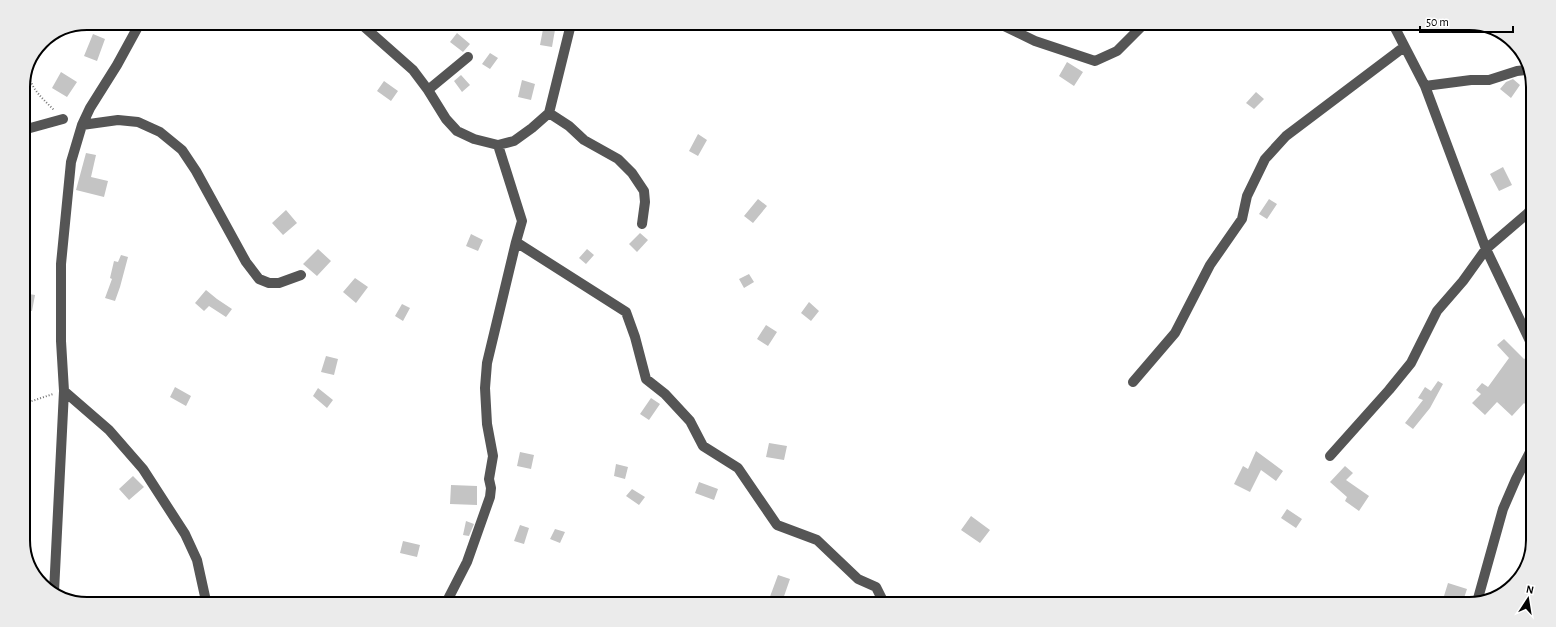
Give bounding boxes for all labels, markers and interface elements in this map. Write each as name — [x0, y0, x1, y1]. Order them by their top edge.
scale bar — [1420, 8, 1513, 34]
text: 50 m — [1426, 16, 1449, 28]
north arrow — [1508, 579, 1548, 619]
text: N — [1525, 584, 1535, 596]

